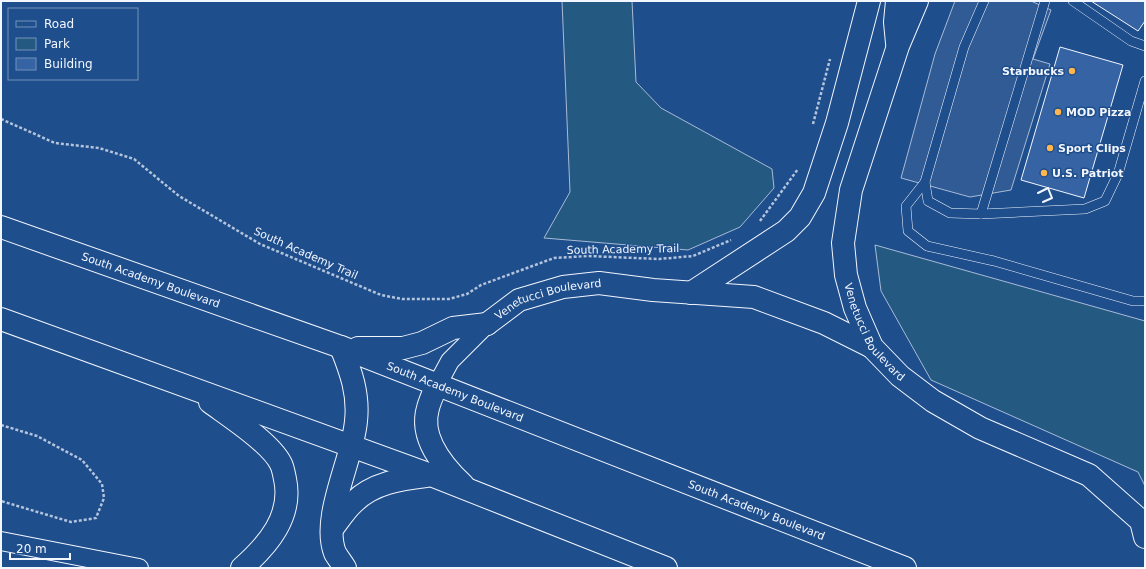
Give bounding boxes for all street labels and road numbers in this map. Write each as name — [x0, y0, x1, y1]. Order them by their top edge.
street label: South Academy Trail — [252, 225, 360, 282]
street label: South Academy Trail — [567, 242, 679, 257]
street label: South Academy Boulevard — [80, 250, 222, 311]
street label: Venetucci Boulevard — [493, 277, 602, 323]
street label: Venetucci Boulevard — [841, 282, 907, 384]
street label: South Academy Boulevard — [385, 359, 525, 425]
street label: South Academy Boulevard — [686, 478, 827, 543]

